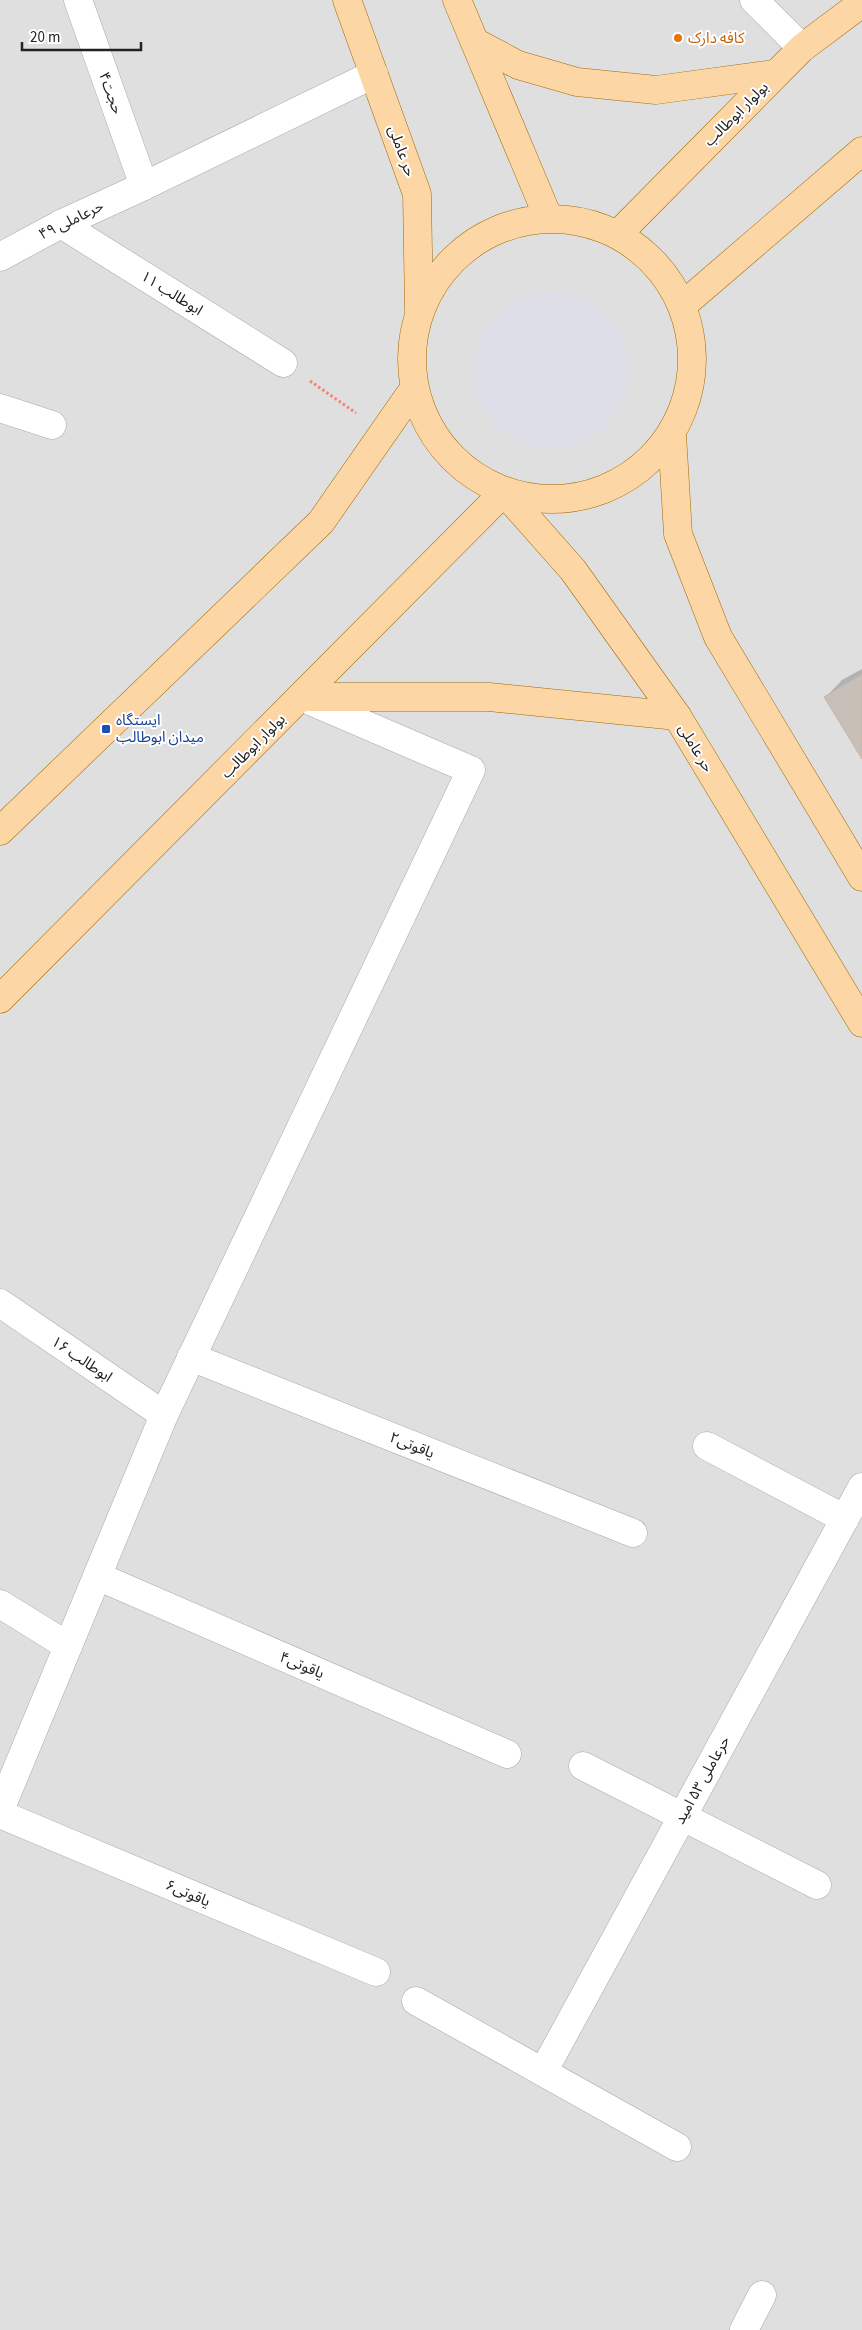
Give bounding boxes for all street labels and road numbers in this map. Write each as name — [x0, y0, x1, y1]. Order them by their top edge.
street label: حجت۴ — [93, 69, 128, 117]
street label: بولوار ابوطالب — [699, 77, 773, 151]
street label: حر عاملی — [383, 123, 421, 180]
street label: حرعاملی ۴۹ — [35, 196, 107, 245]
street label: ابوطالب ۱۱ — [137, 266, 207, 321]
street label: بولوار ابوطالب — [216, 709, 290, 783]
street label: حر عاملی — [673, 720, 718, 777]
street label: ابوطالب ۱۶ — [47, 1331, 116, 1388]
street label: یاقوتی۲ — [386, 1427, 437, 1464]
street label: یاقوتی۴ — [276, 1647, 327, 1684]
street label: حرعاملی ۵۳ امید — [670, 1732, 735, 1828]
street label: یاقوتی۶ — [162, 1875, 213, 1912]

